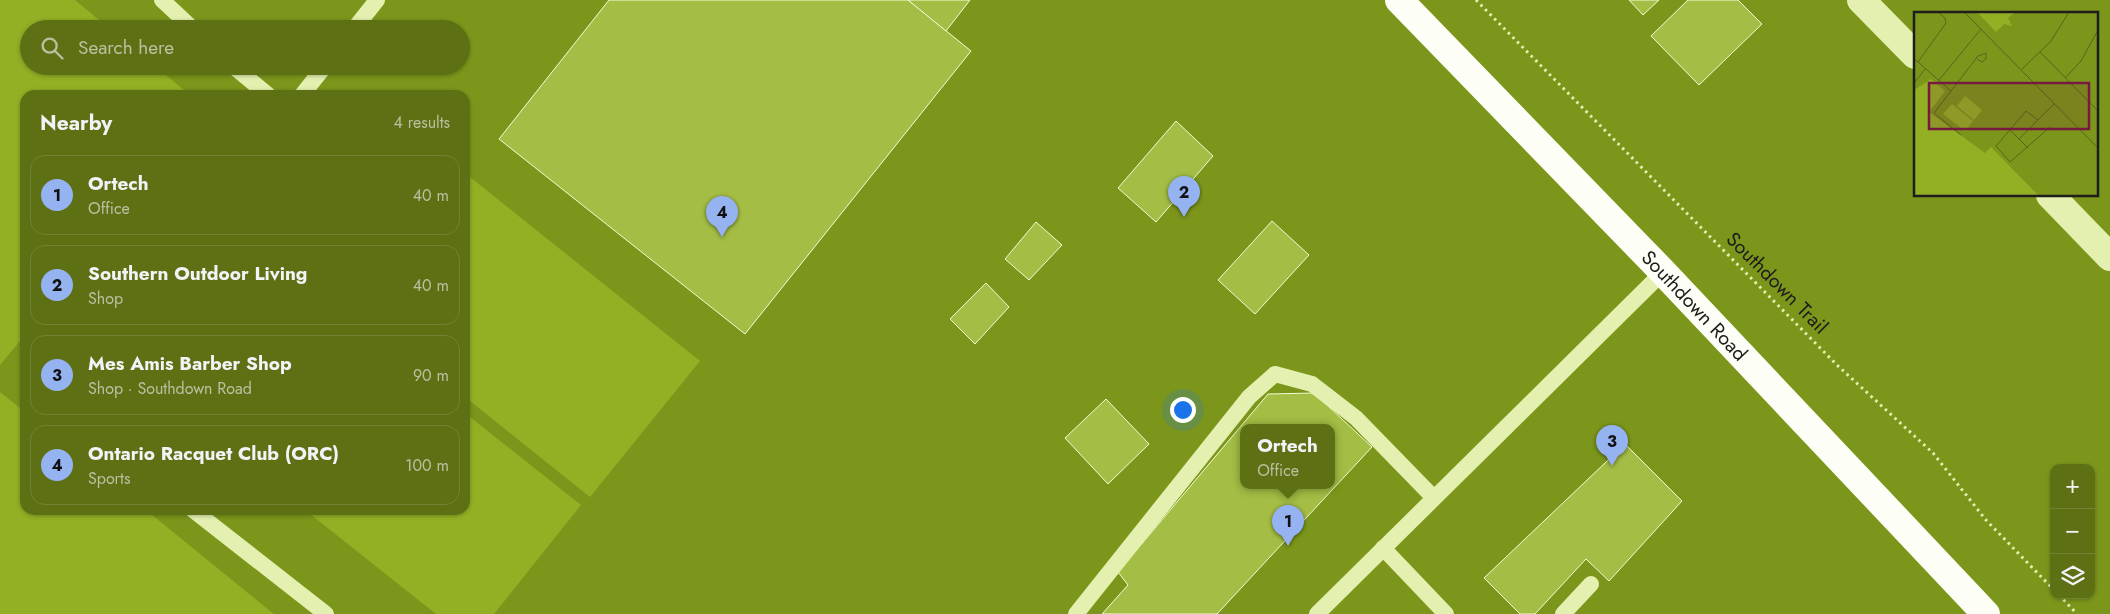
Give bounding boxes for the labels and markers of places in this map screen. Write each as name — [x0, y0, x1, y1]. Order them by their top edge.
pin: 2 — [1168, 176, 1200, 217]
pin: 4 — [706, 196, 738, 237]
pin: 3 — [1596, 425, 1628, 466]
pin: 1 — [1272, 505, 1304, 546]

